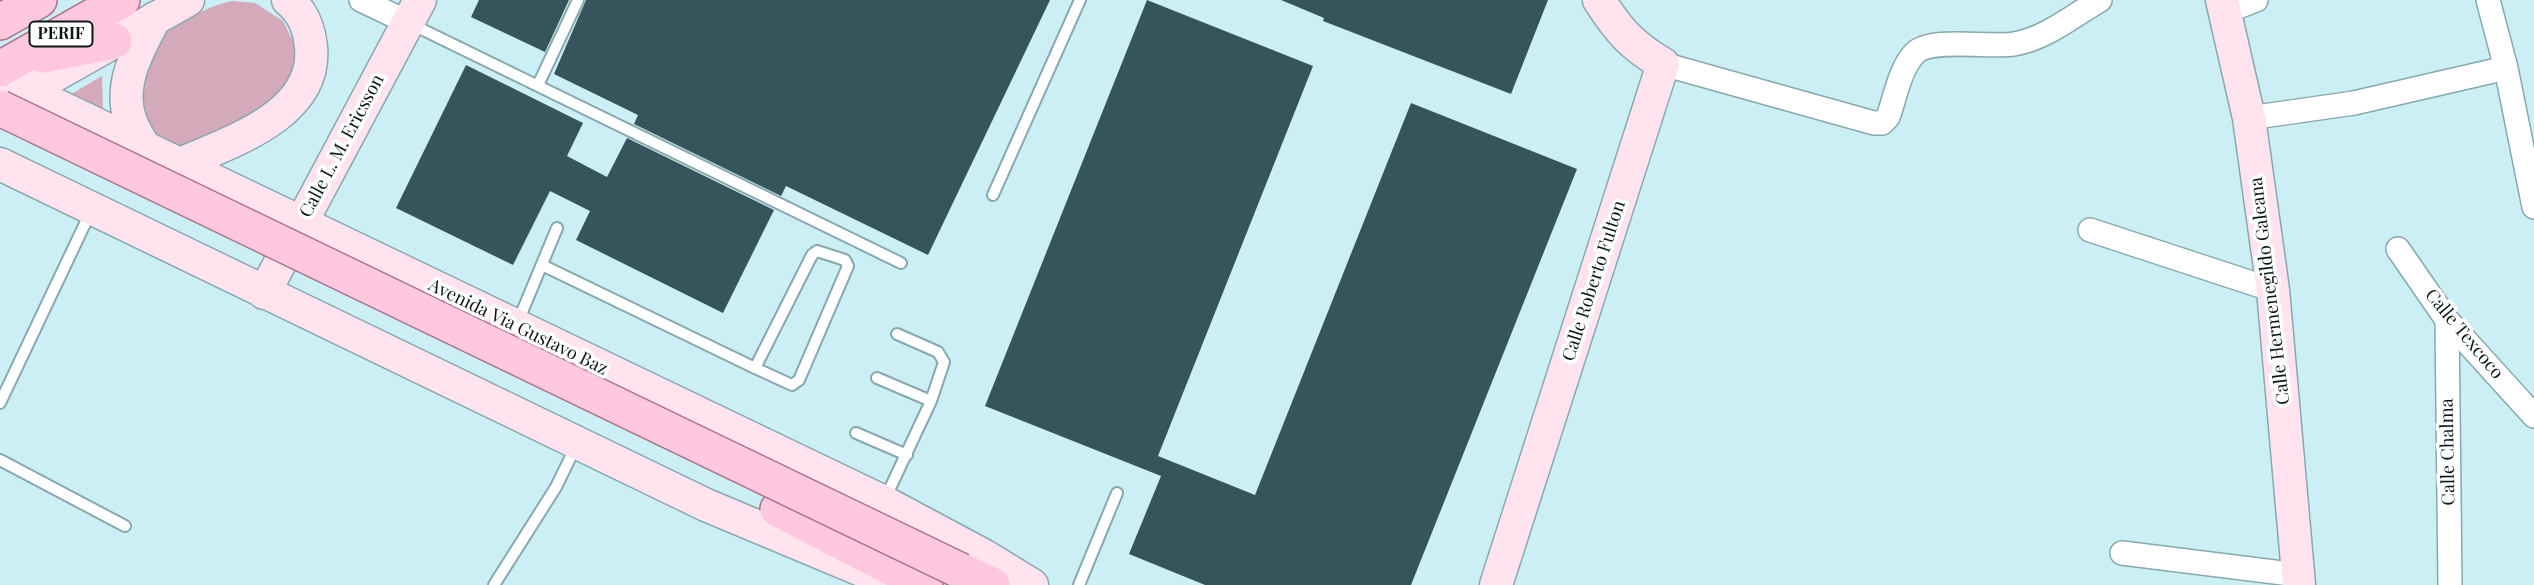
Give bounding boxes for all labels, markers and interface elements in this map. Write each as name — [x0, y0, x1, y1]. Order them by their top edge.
road number: PERIF — [29, 22, 92, 46]
street label: Calle L. M. Ericsson — [295, 71, 389, 221]
street label: Calle Hermenegildo Galeana — [2245, 176, 2295, 406]
street label: Calle Roberto Fulton — [1558, 198, 1630, 364]
street label: Avenida Via Gustavo Baz — [425, 274, 611, 380]
street label: Calle Texcoco — [2420, 285, 2508, 383]
street label: Calle Chalma — [2436, 398, 2460, 506]

